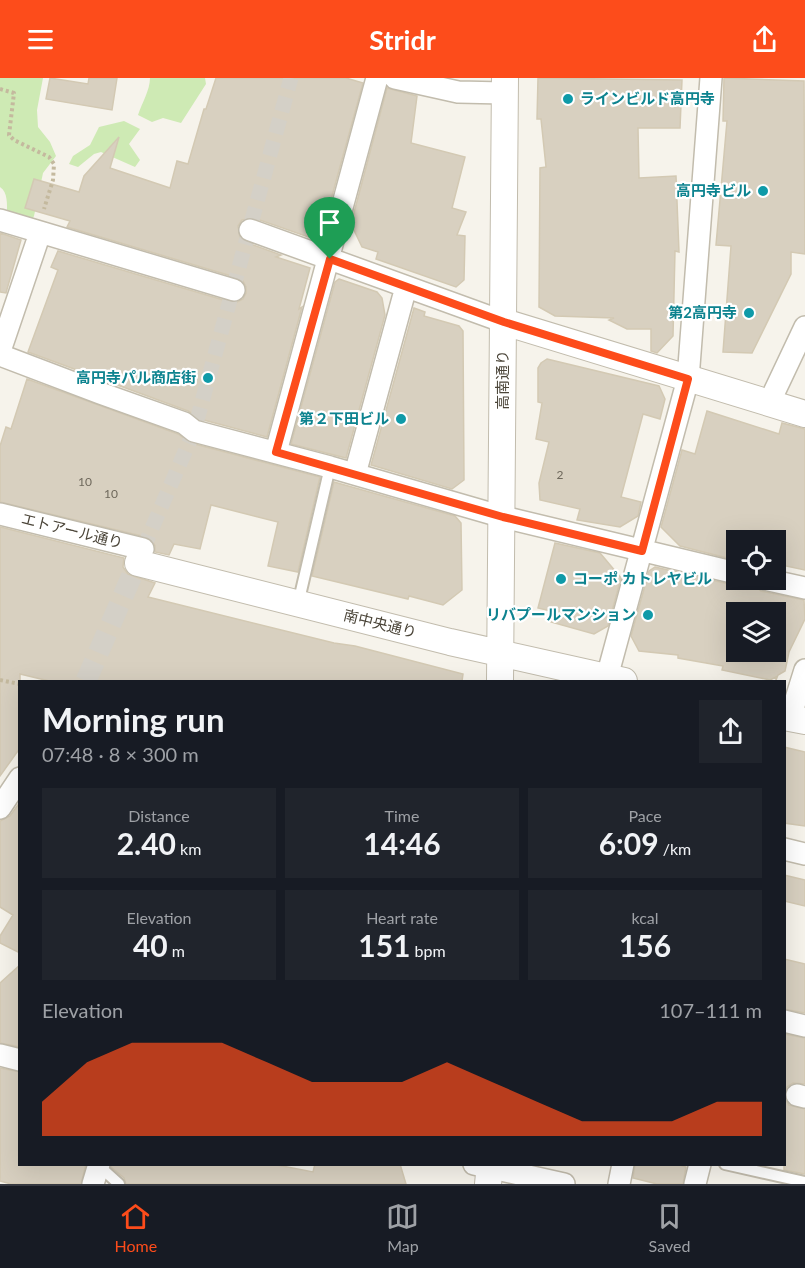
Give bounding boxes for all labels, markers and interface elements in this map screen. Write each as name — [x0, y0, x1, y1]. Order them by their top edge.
icon: menu — [24, 23, 57, 56]
text: Stridr — [369, 23, 436, 56]
icon: share — [748, 23, 781, 56]
place label: ラインビルド高円寺 — [580, 89, 715, 107]
marker: ラインビルド高円寺 — [561, 92, 575, 106]
place label: 高円寺ビル — [676, 181, 751, 199]
marker: 高円寺ビル — [756, 184, 770, 198]
pin — [304, 197, 355, 259]
icon: arrive — [313, 206, 346, 239]
place label: 第2高円寺 — [668, 303, 737, 321]
marker: 第2高円寺 — [742, 306, 756, 320]
street label: 高南通り — [493, 350, 511, 410]
place label: 高円寺パル商店街 — [76, 368, 196, 386]
marker: 高円寺パル商店街 — [201, 371, 215, 385]
place label: 第２下田ビル — [299, 409, 389, 427]
marker: 第２下田ビル — [394, 412, 408, 426]
house number: 2 — [557, 467, 564, 482]
house number: 10 — [78, 474, 92, 489]
house number: 10 — [104, 486, 118, 501]
street label: エトアール通り — [20, 509, 125, 551]
map controls — [726, 530, 786, 662]
button: locate — [726, 530, 786, 590]
place label: コーポ カトレヤビル — [573, 569, 712, 587]
marker: コーポ カトレヤビル — [554, 572, 568, 586]
button: layers — [726, 602, 786, 662]
street label: 南中央通り — [342, 605, 419, 641]
place label: リバプールマンション — [486, 605, 636, 623]
marker: リバプールマンション — [641, 608, 655, 622]
text: Morning run — [42, 699, 225, 739]
button: share — [699, 700, 762, 763]
text: 07:48 · 8 × 300 m — [42, 742, 199, 766]
text: Distance — [128, 806, 190, 825]
text: Time — [385, 806, 419, 825]
text: Pace — [628, 806, 662, 825]
text: 2.40 — [117, 825, 176, 861]
text: 14:46 — [363, 825, 441, 861]
text: 6:09 — [599, 825, 659, 861]
text: km — [176, 839, 201, 858]
text: /km — [659, 839, 691, 858]
text: Elevation — [127, 908, 192, 927]
text: Heart rate — [366, 908, 438, 927]
text: kcal — [631, 908, 659, 927]
text: 40 — [133, 927, 168, 963]
text: 151 — [358, 927, 411, 963]
text: 156 — [619, 927, 671, 963]
text: m — [168, 941, 185, 960]
text: bpm — [411, 941, 446, 960]
text: Elevation — [42, 998, 123, 1022]
text: 107–111 m — [659, 998, 762, 1022]
tab: Home — [115, 1200, 157, 1255]
tab: Map — [386, 1200, 419, 1255]
tab: Saved — [649, 1200, 690, 1255]

